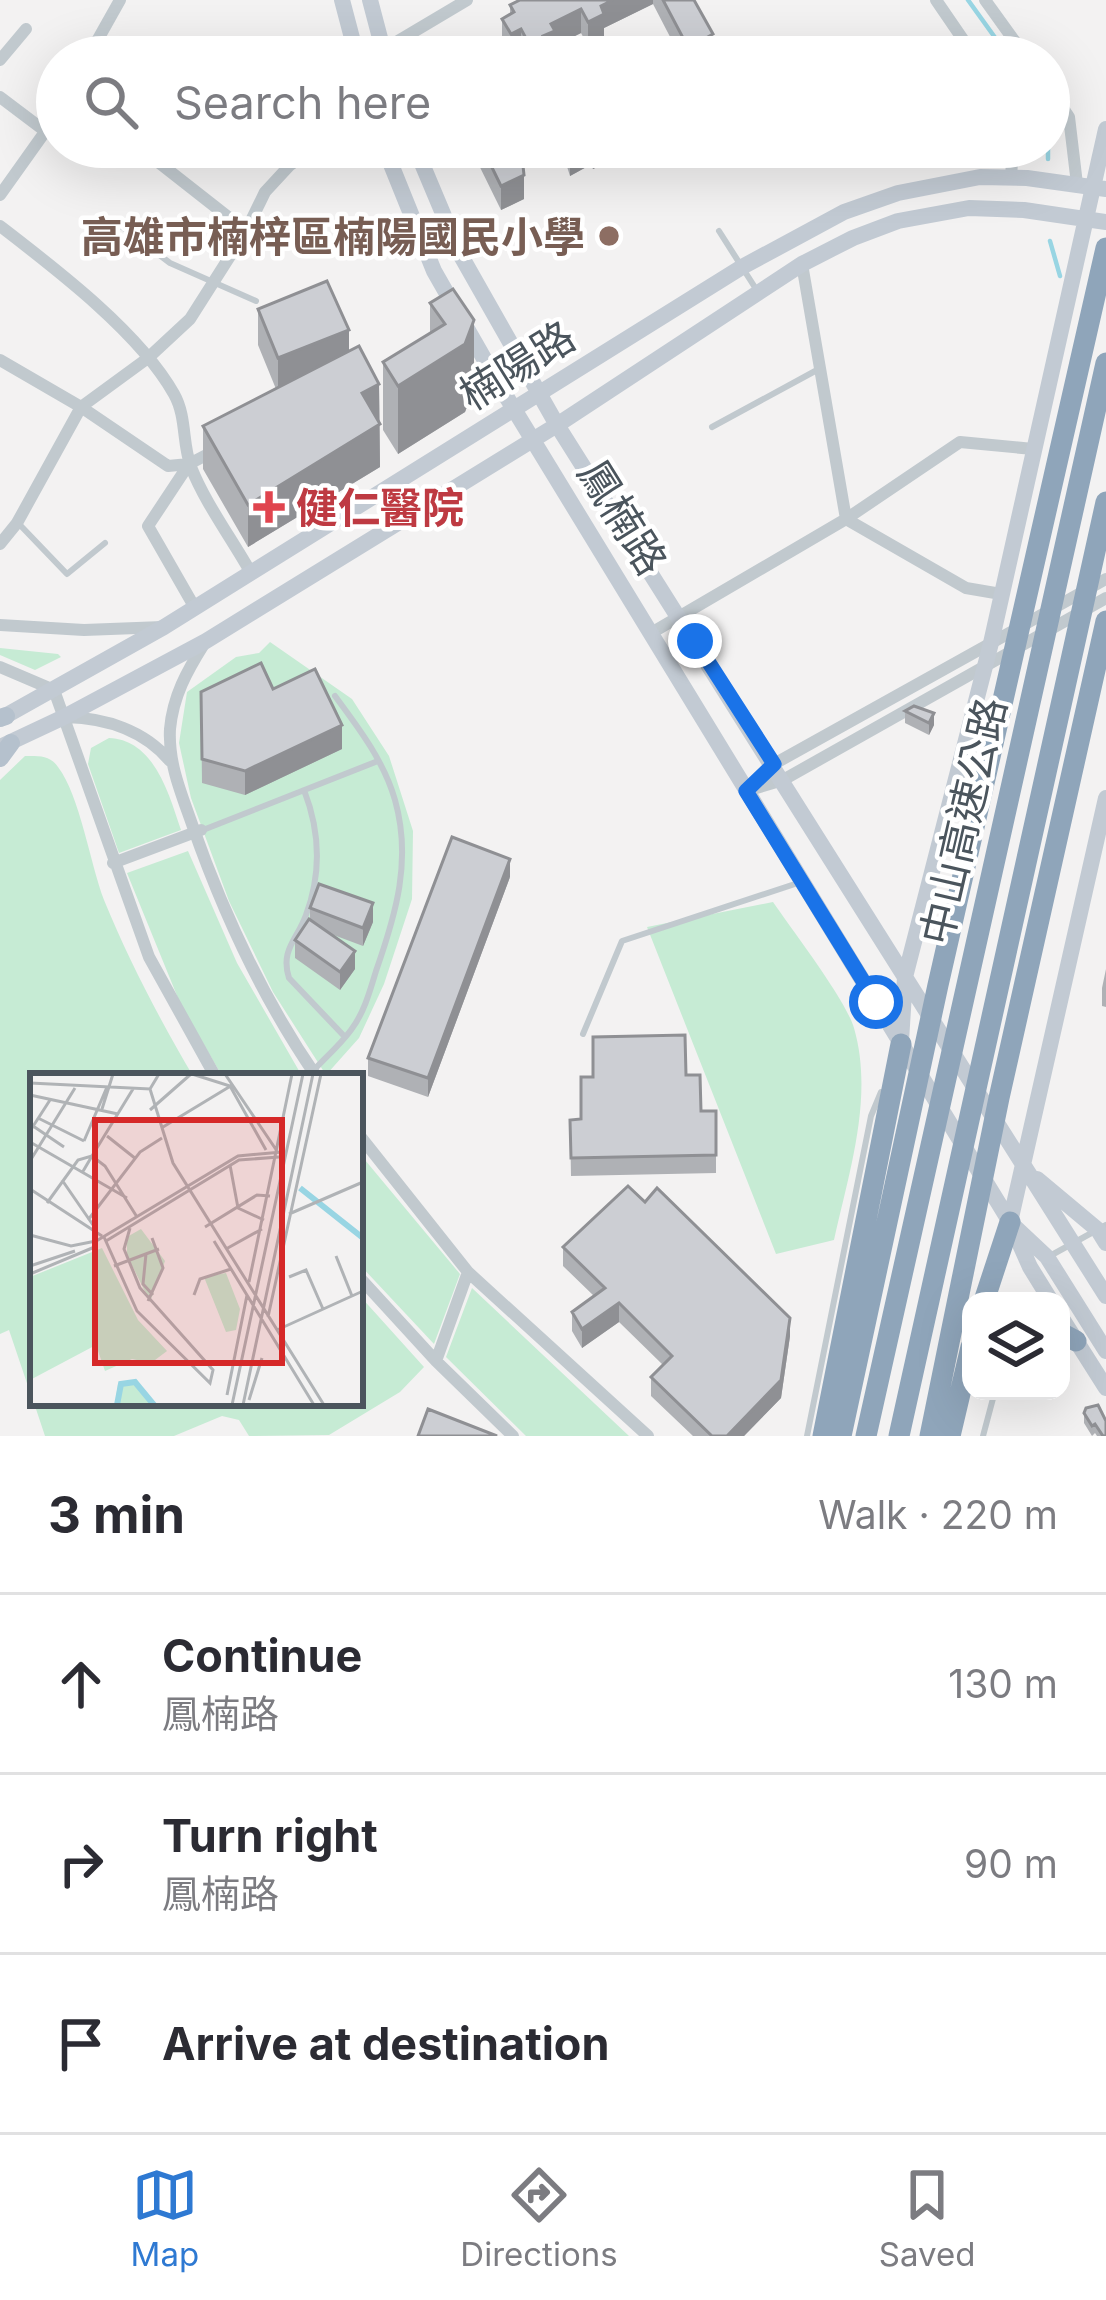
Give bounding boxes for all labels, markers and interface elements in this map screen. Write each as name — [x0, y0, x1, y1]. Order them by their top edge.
search box — [36, 36, 1070, 168]
icon: search — [78, 69, 144, 135]
text: Search here — [174, 75, 431, 130]
place label: 高雄市楠梓區楠陽國民小學 — [81, 211, 585, 262]
marker: 高雄市楠梓區楠陽國民小學 — [596, 223, 622, 249]
street label: 楠陽路 — [450, 310, 584, 420]
street label: 鳳楠路 — [568, 450, 678, 584]
place label: 健仁醫院 — [296, 482, 464, 533]
marker: 健仁醫院 — [253, 491, 285, 523]
route end — [668, 614, 722, 668]
street label: 中山高速公路 — [910, 692, 1016, 950]
route start — [849, 975, 903, 1029]
inset map — [30, 1073, 363, 1406]
map controls — [962, 1292, 1070, 1400]
button: layers — [962, 1292, 1070, 1400]
text: 3 min — [48, 1484, 185, 1545]
text: Walk · 220 m — [818, 1491, 1058, 1538]
text: Continue — [162, 1628, 362, 1683]
icon: ahead — [48, 1651, 114, 1717]
text: 130 m — [948, 1660, 1058, 1707]
text: 鳳楠路 — [162, 1690, 279, 1737]
text: Turn right — [162, 1808, 378, 1863]
icon: right — [48, 1831, 114, 1897]
text: 90 m — [964, 1840, 1058, 1887]
text: 鳳楠路 — [162, 1870, 279, 1917]
icon: arrive — [48, 2011, 114, 2077]
text: Arrive at destination — [162, 2016, 609, 2071]
tab: Map — [131, 2162, 199, 2274]
tab: Directions — [460, 2162, 618, 2274]
tab: Saved — [879, 2162, 975, 2274]

